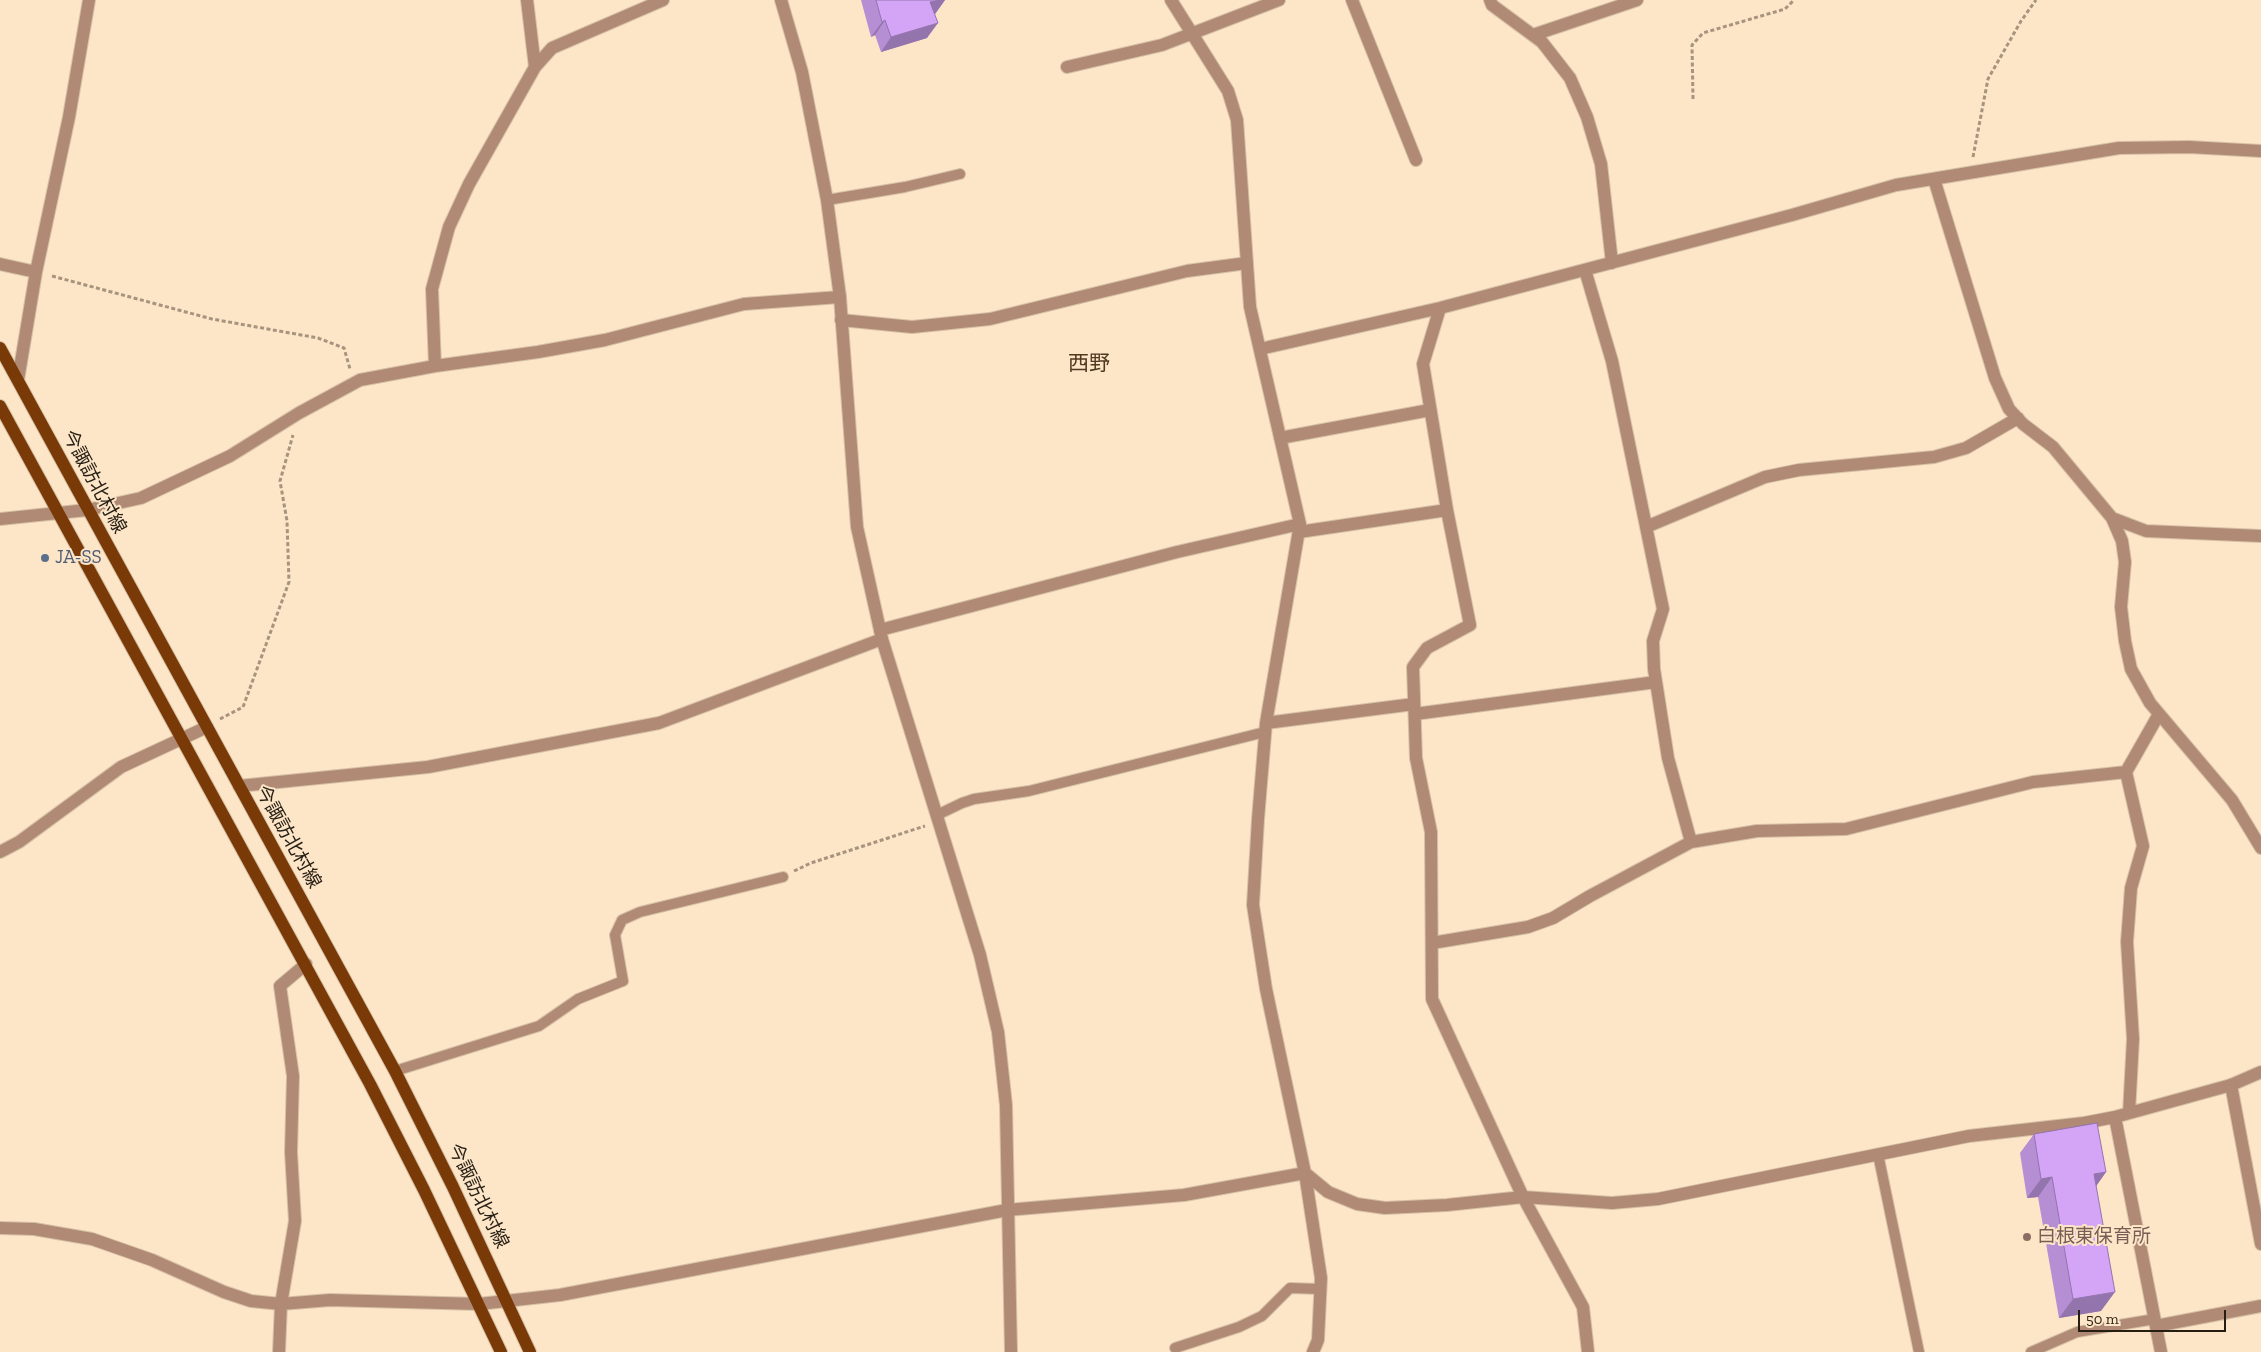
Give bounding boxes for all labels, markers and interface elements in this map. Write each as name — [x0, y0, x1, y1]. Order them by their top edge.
district label: 西野 — [1068, 351, 1110, 377]
street label: 今諏訪北村線 — [57, 426, 131, 538]
place label: JA-SS — [55, 547, 102, 569]
marker: JA-SS — [39, 552, 51, 564]
street label: 今諏訪北村線 — [250, 782, 326, 892]
street label: 今諏訪北村線 — [443, 1140, 513, 1252]
place label: 白根東保育所 — [2037, 1226, 2151, 1248]
marker: 白根東保育所 — [2021, 1231, 2033, 1243]
scale bar — [2081, 1300, 2228, 1332]
text: 50 m — [2086, 1310, 2119, 1328]

